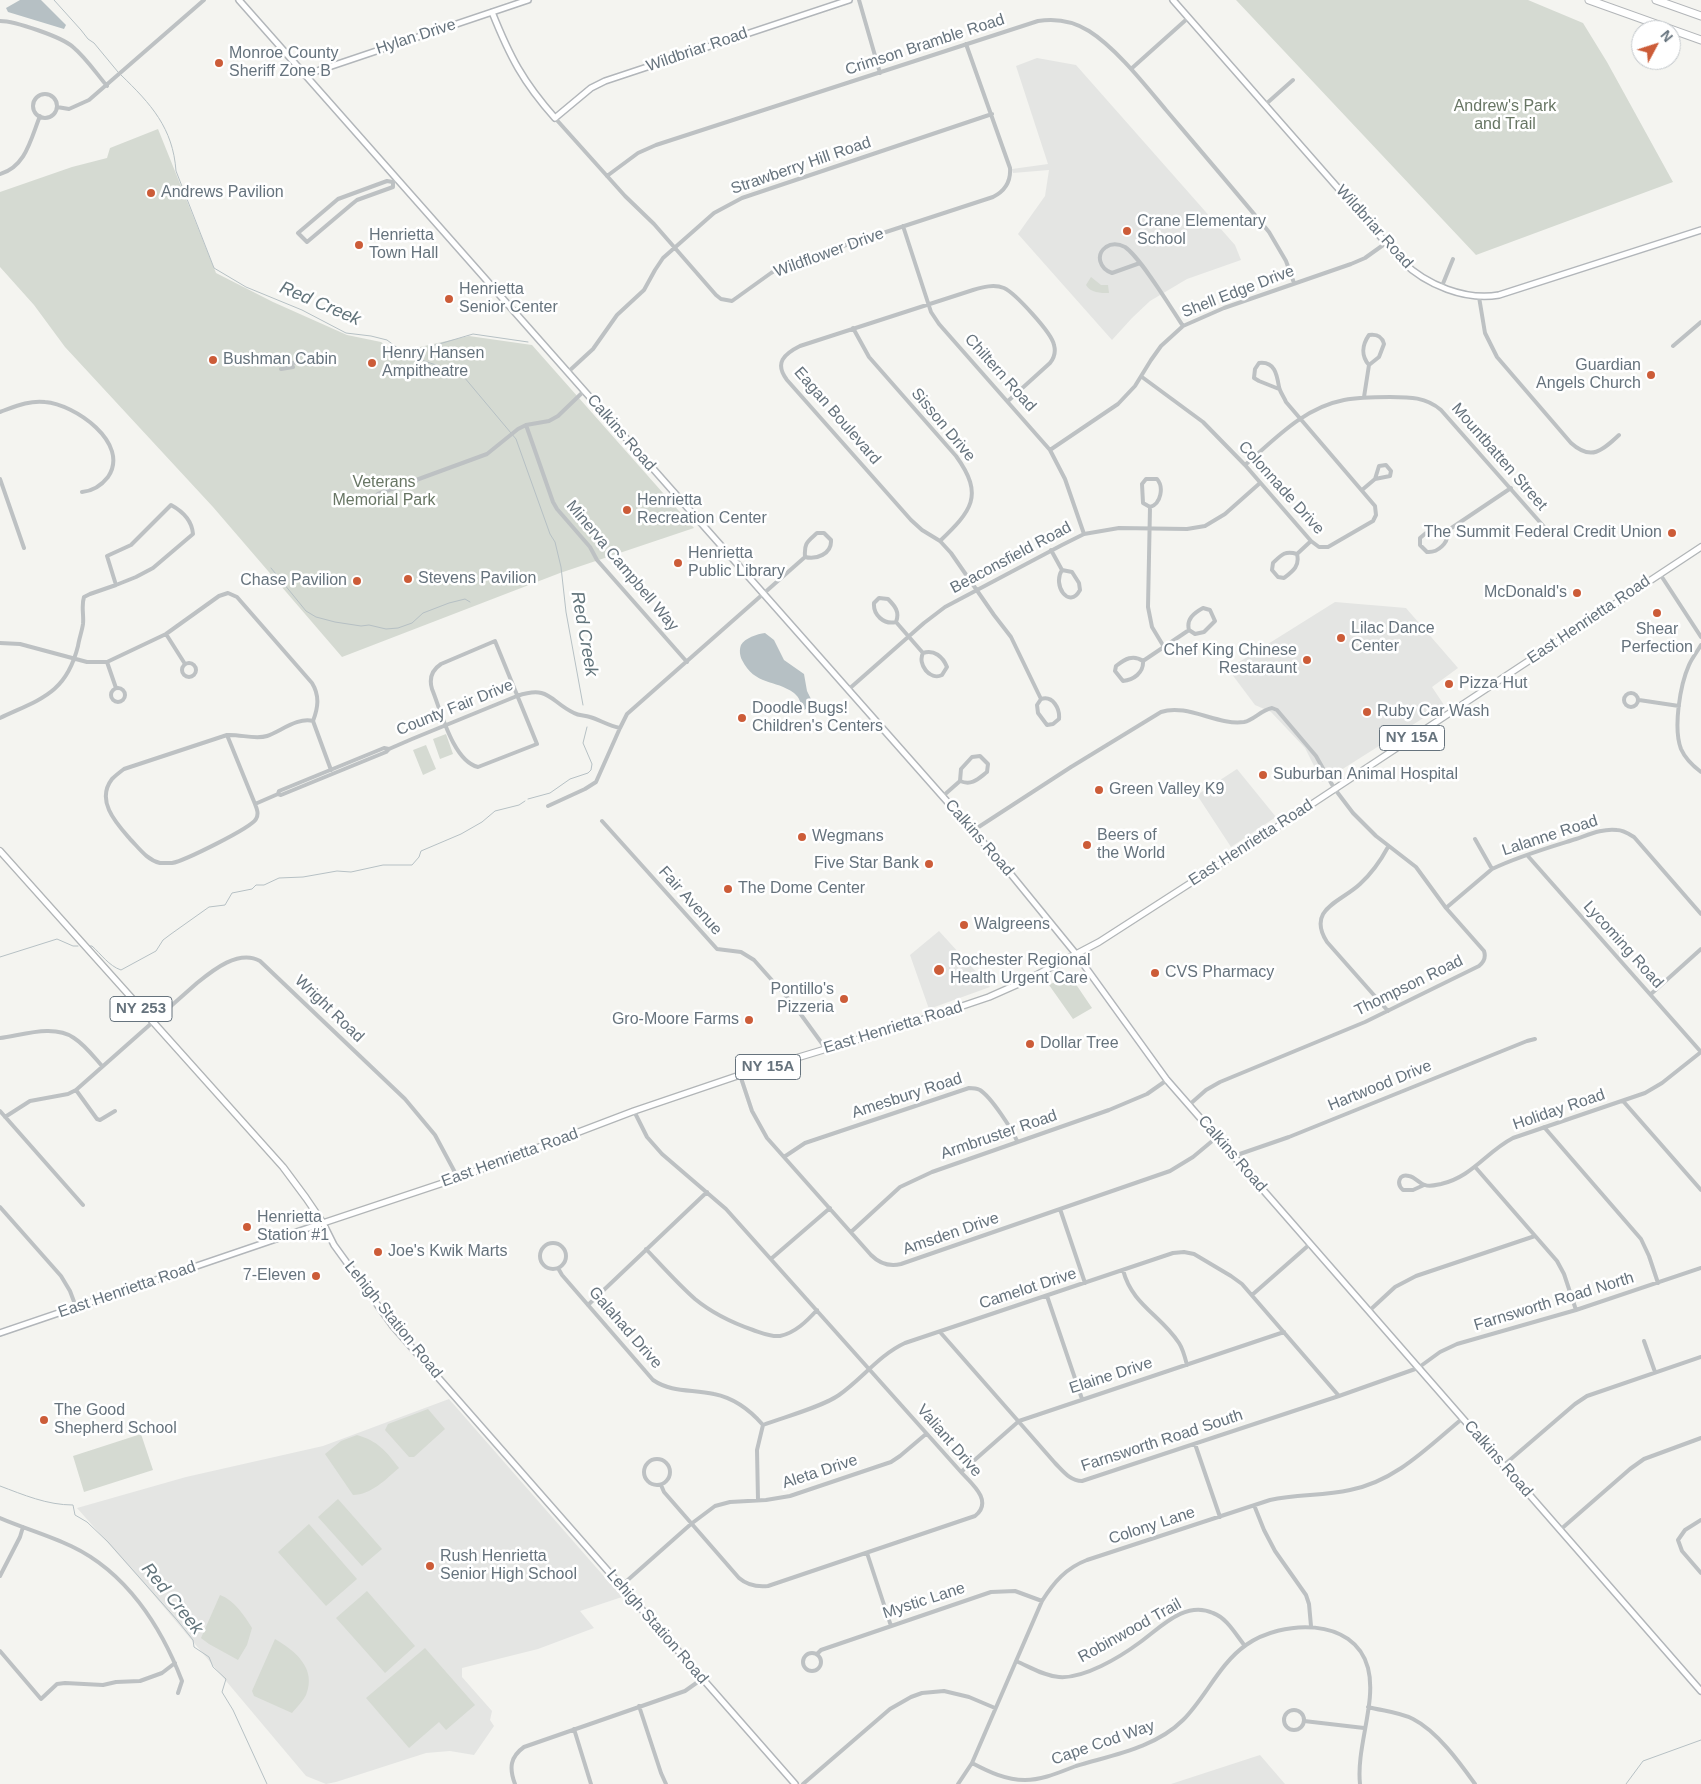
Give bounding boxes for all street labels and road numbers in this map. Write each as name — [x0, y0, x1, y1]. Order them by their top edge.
street label: Crimson Bramble Road — [843, 10, 1007, 80]
street label: Hylan Drive — [374, 15, 458, 59]
street label: Wildbriar Road — [644, 24, 750, 76]
street label: Strawberry Hill Road — [729, 133, 873, 199]
street label: Wildbriar Road — [1331, 181, 1417, 273]
street label: Wildflower Drive — [771, 224, 887, 282]
street label: Shell Edge Drive — [1179, 262, 1297, 322]
street label: Chiltern Road — [960, 330, 1040, 416]
street label: Eagan Boulevard — [789, 363, 885, 469]
street label: Sisson Drive — [907, 384, 979, 466]
street label: Calkins Road — [583, 391, 659, 475]
street label: Mountbatten Street — [1447, 399, 1551, 515]
street label: Colonnade Drive — [1234, 437, 1328, 539]
street label: Minerva Campbell Way — [562, 497, 682, 635]
street label: Beaconsfield Road — [947, 518, 1075, 598]
street label: East Henrietta Road — [1524, 572, 1654, 668]
street label: County Fair Drive — [394, 676, 516, 740]
road number: NY 15A — [1380, 726, 1444, 750]
street label: Calkins Road — [941, 796, 1017, 880]
street label: East Henrietta Road — [1185, 796, 1317, 890]
street label: Lalanne Road — [1500, 811, 1600, 861]
street label: Fair Avenue — [654, 863, 726, 939]
street label: Lycoming Road — [1579, 897, 1667, 993]
street label: Thompson Road — [1352, 951, 1466, 1021]
street label: Wright Road — [290, 971, 368, 1047]
road number: NY 253 — [110, 996, 172, 1022]
street label: East Henrietta Road — [821, 998, 965, 1058]
road number: NY 15A — [736, 1054, 800, 1080]
street label: Hartwood Drive — [1325, 1056, 1435, 1116]
street label: Amesbury Road — [849, 1069, 965, 1123]
street label: Holiday Road — [1510, 1085, 1608, 1135]
street label: Armbruster Road — [938, 1106, 1060, 1164]
street label: Calkins Road — [1194, 1112, 1270, 1196]
street label: East Henrietta Road — [439, 1124, 581, 1192]
street label: Amsden Drive — [900, 1209, 1002, 1259]
street label: East Henrietta Road — [56, 1257, 198, 1323]
street label: Lehigh Station Road — [340, 1258, 446, 1382]
street label: Camelot Drive — [977, 1264, 1079, 1314]
street label: Farnsworth Road North — [1472, 1269, 1636, 1335]
street label: Galahad Drive — [584, 1283, 666, 1373]
street label: Elaine Drive — [1067, 1354, 1155, 1398]
street label: Valiant Drive — [912, 1401, 986, 1481]
street label: Farnsworth Road South — [1079, 1406, 1245, 1476]
street label: Calkins Road — [1460, 1417, 1536, 1501]
street label: Aleta Drive — [780, 1451, 860, 1493]
street label: Colony Lane — [1106, 1503, 1198, 1549]
street label: Lehigh Station Road — [602, 1566, 712, 1688]
street label: Mystic Lane — [880, 1579, 968, 1623]
street label: Robinwood Trail — [1075, 1595, 1185, 1667]
street label: Cape Cod Way — [1049, 1716, 1157, 1770]

